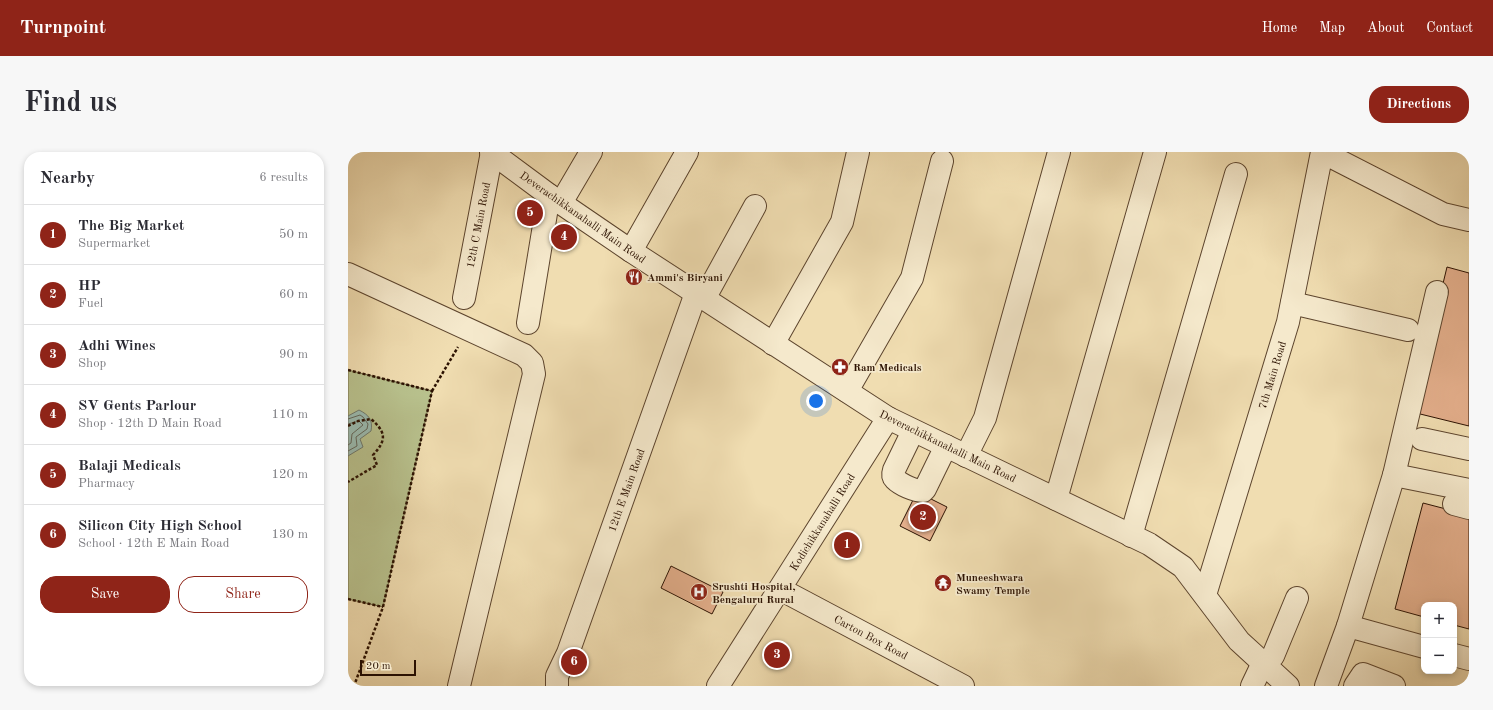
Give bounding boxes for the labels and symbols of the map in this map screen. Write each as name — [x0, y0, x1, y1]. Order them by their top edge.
street label: Deverachikkanahalli Main Road — [517, 171, 647, 266]
street label: 12th C Main Road — [466, 181, 493, 269]
pin: 5 — [517, 198, 543, 228]
pin: 4 — [551, 222, 577, 252]
restaurant icon: Ammi's Biryani — [624, 267, 644, 287]
place label: Ammi's Biryani — [647, 273, 723, 284]
street label: 7th Main Road — [1258, 340, 1289, 411]
pharmacy icon: Ram Medicals — [830, 357, 850, 377]
place label: Ram Medicals — [853, 363, 922, 374]
your location — [806, 391, 826, 411]
street label: Deverachikkanahalli Main Road — [877, 409, 1018, 485]
street label: 12th E Main Road — [607, 447, 648, 534]
street label: Kodichikkanahalli Road — [789, 472, 858, 573]
pin: 2 — [910, 502, 936, 532]
pin: 1 — [834, 530, 860, 560]
temple icon: Muneeshwara Swamy Temple — [933, 573, 953, 593]
place label: Muneeshwara Swamy Temple — [956, 573, 1030, 597]
hospital icon: Srushti Hospital, Bengaluru Rural — [689, 582, 709, 602]
place label: Srushti Hospital, Bengaluru Rural — [712, 582, 796, 606]
street label: Carton Box Road — [832, 614, 909, 662]
pin: 3 — [764, 640, 790, 670]
pin: 6 — [561, 647, 587, 677]
scale bar — [360, 658, 416, 677]

